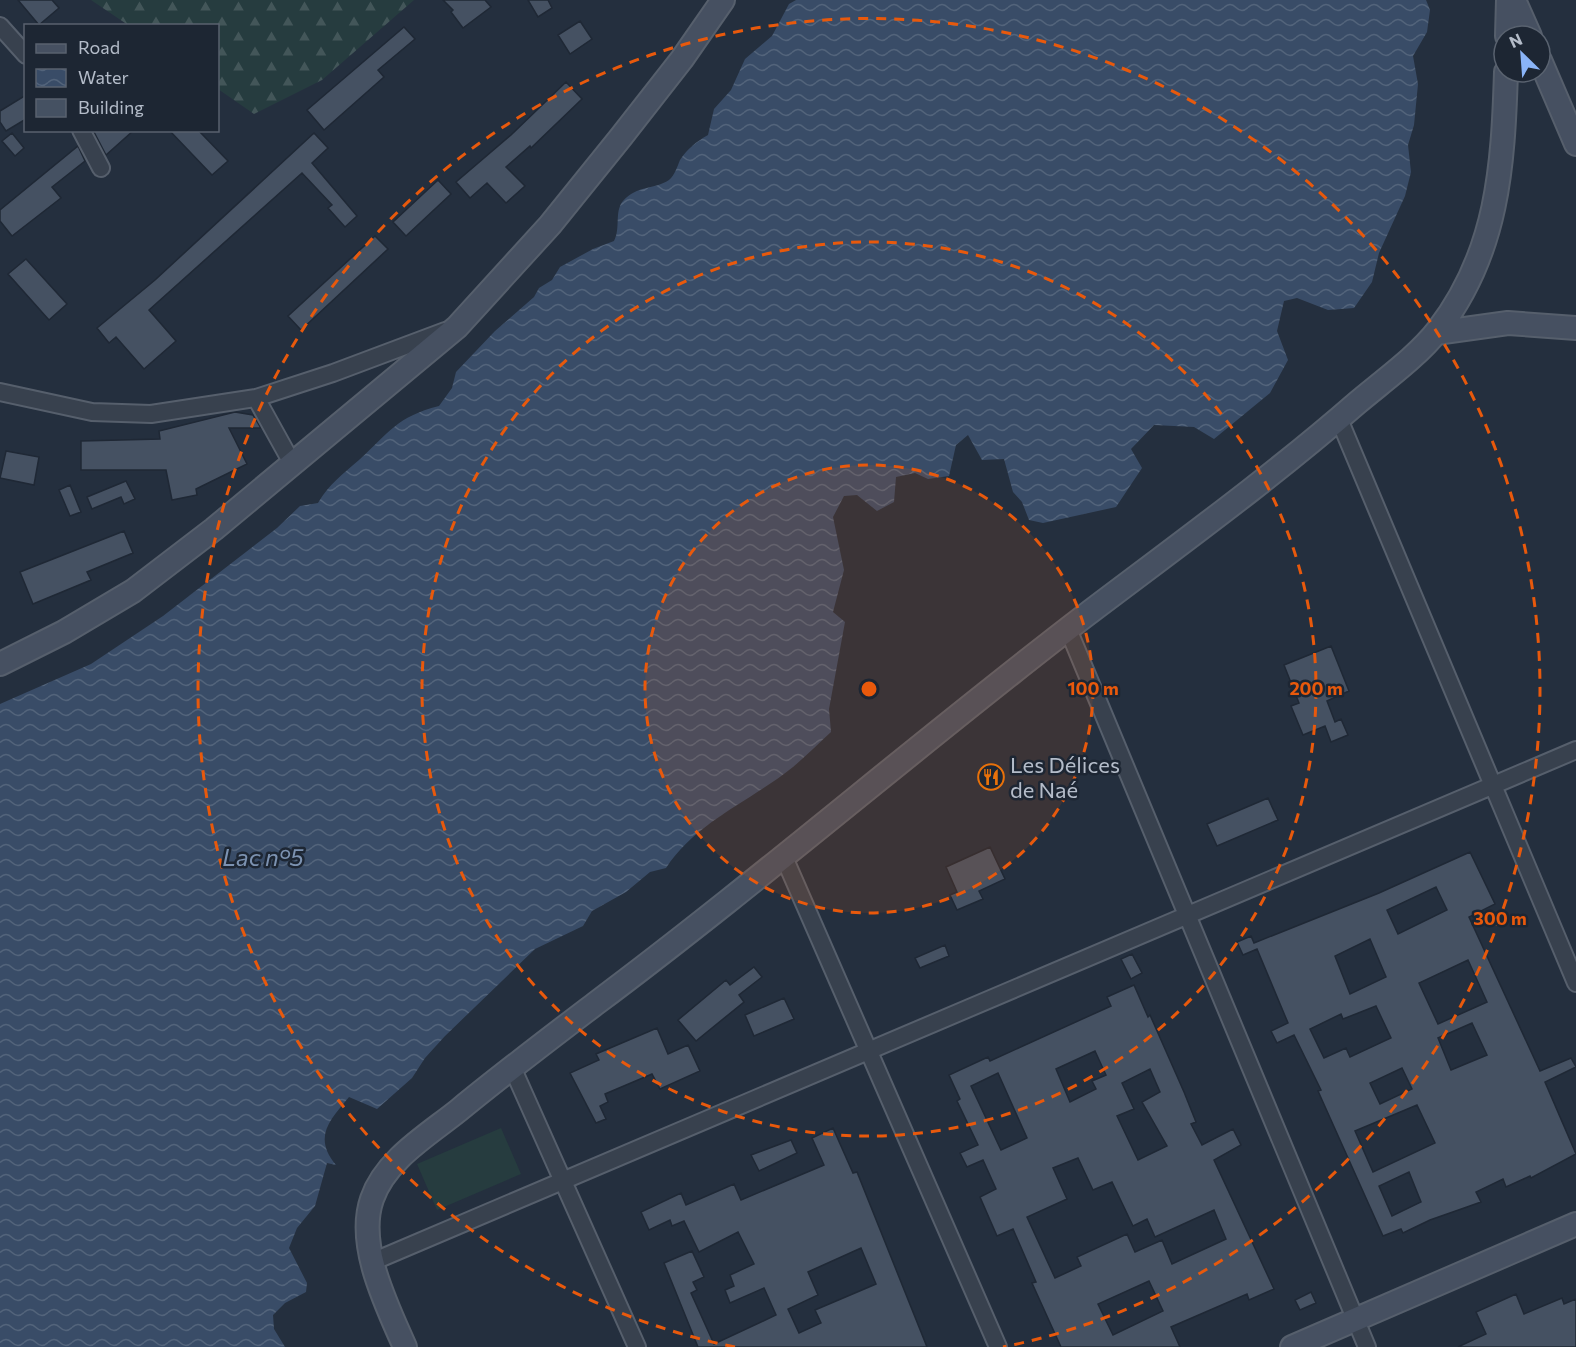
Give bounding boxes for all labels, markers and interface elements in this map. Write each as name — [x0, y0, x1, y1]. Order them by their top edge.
legend — [24, 24, 219, 132]
north arrow — [1492, 24, 1552, 84]
text: N — [1506, 29, 1525, 51]
text: Road — [78, 36, 120, 58]
text: Water — [78, 66, 129, 88]
text: Building — [78, 96, 144, 118]
text: 100 m — [1067, 677, 1119, 699]
text: 200 m — [1289, 677, 1343, 699]
centre of rings — [859, 679, 879, 699]
place label: Les Délices de Naé — [1010, 751, 1120, 803]
restaurant icon: Les Délices de Naé — [976, 762, 1006, 792]
water label: Lac n°5 — [222, 842, 304, 871]
text: 300 m — [1473, 907, 1527, 929]

